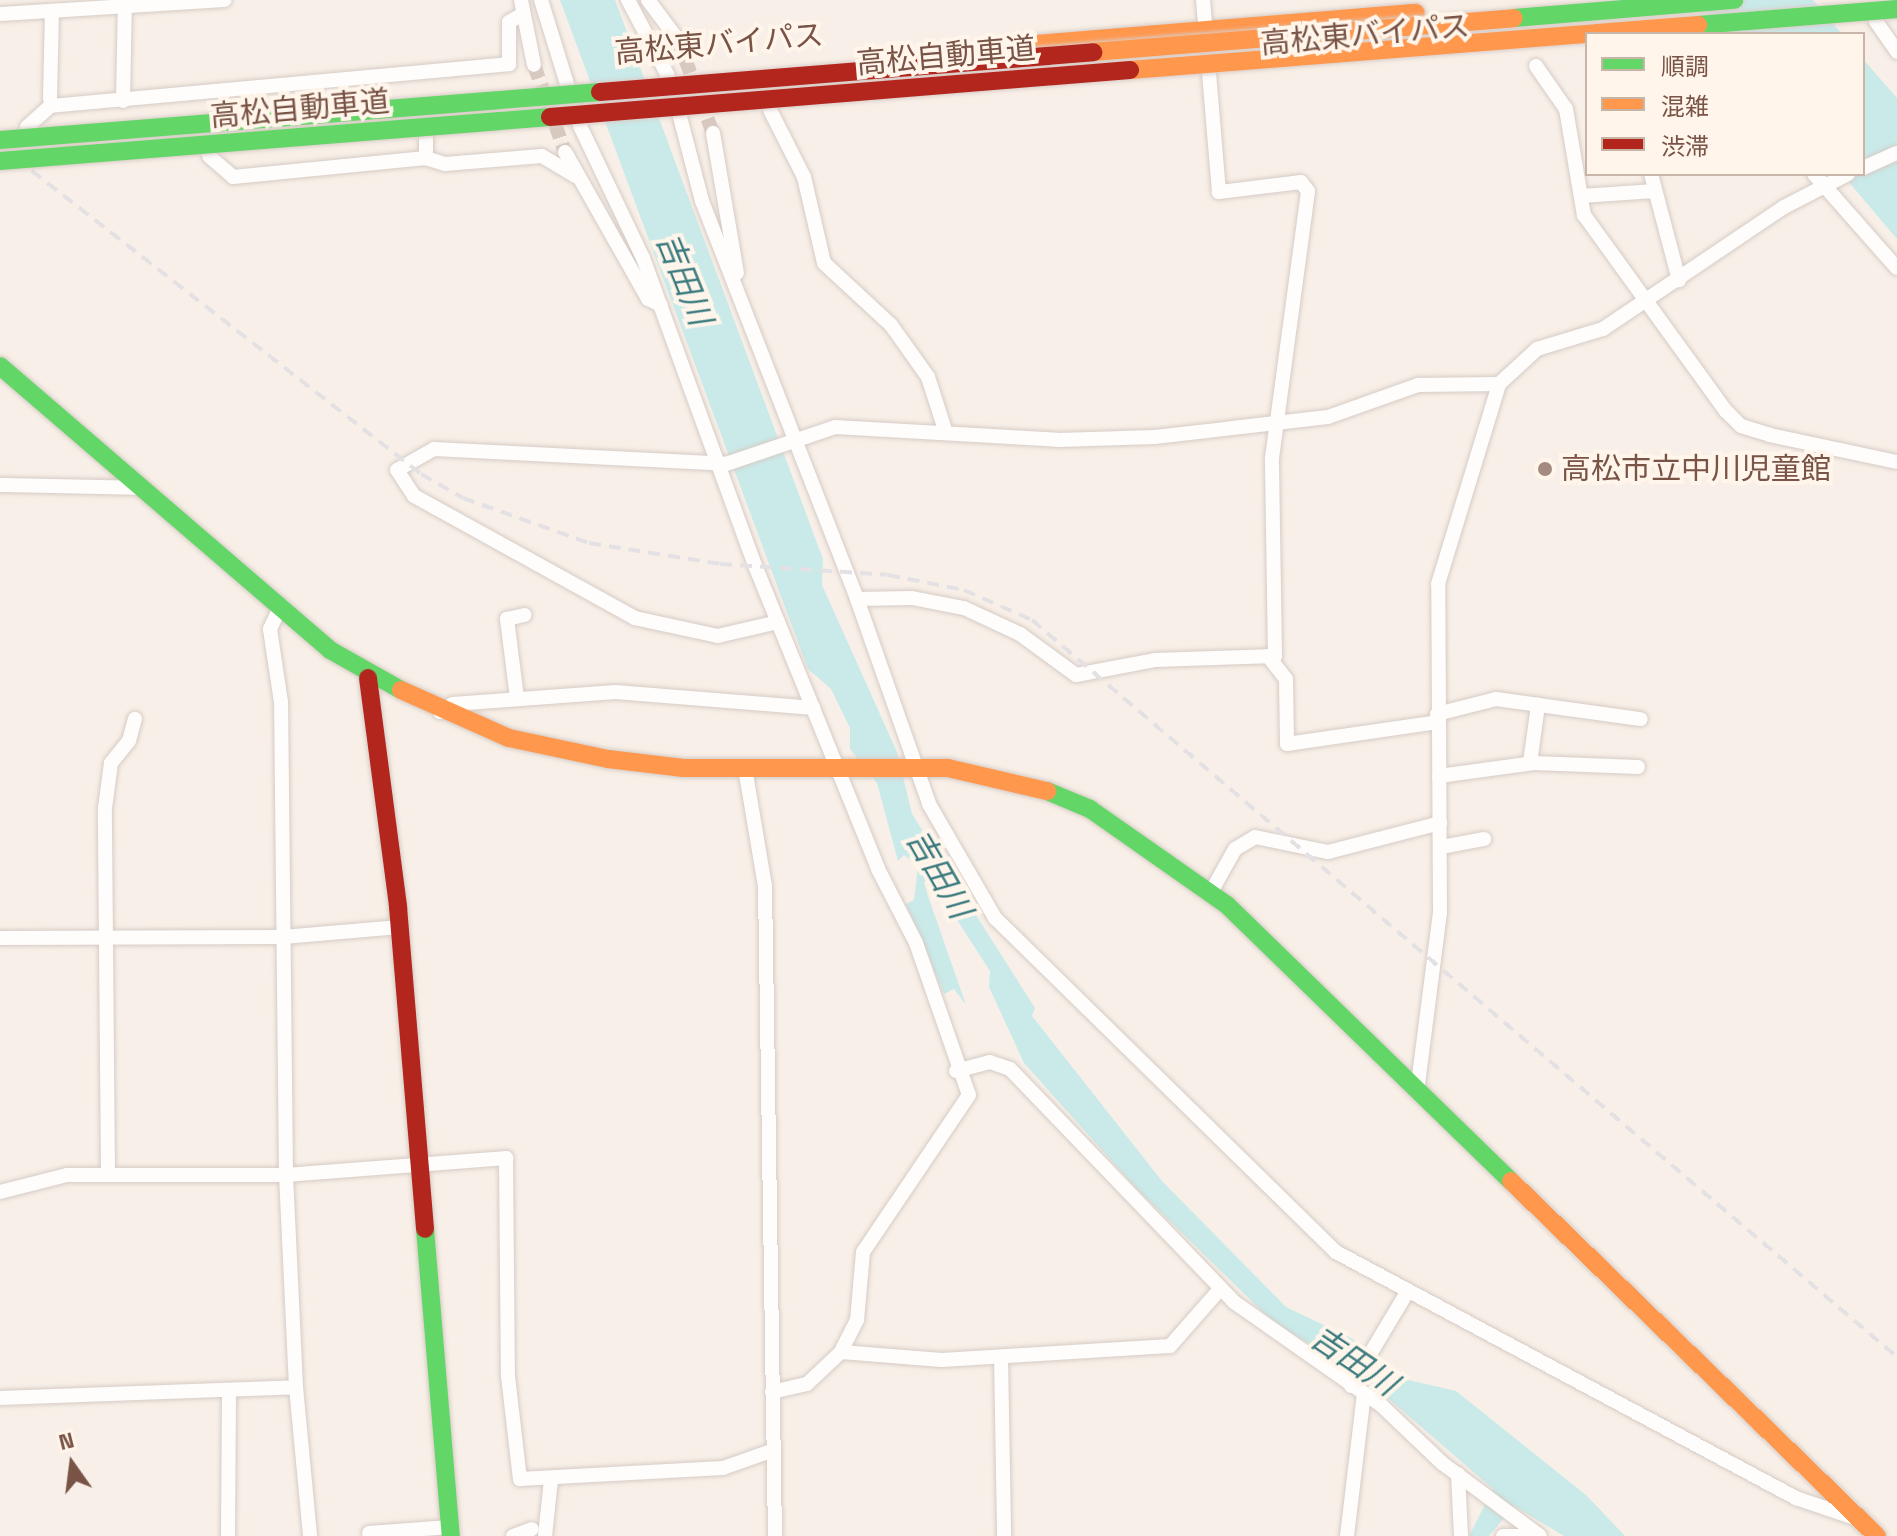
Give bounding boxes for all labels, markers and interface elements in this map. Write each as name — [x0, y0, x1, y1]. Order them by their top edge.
street label: 高松東バイパス — [1259, 8, 1471, 62]
street label: 高松東バイパス — [613, 17, 825, 71]
street label: 高松自動車道 — [855, 30, 1037, 82]
legend — [1585, 32, 1865, 176]
text: 順調 — [1661, 51, 1709, 82]
street label: 高松自動車道 — [209, 83, 391, 135]
text: 混雑 — [1661, 91, 1709, 122]
text: 渋滞 — [1661, 131, 1709, 162]
water label: 吉田川 — [648, 227, 720, 331]
place label: 高松市立中川児童館 — [1561, 451, 1831, 487]
marker: 高松市立中川児童館 — [1536, 460, 1554, 478]
water label: 吉田川 — [898, 823, 980, 925]
water label: 吉田川 — [1303, 1318, 1405, 1404]
north arrow — [32, 1424, 112, 1504]
text: N — [56, 1425, 77, 1456]

